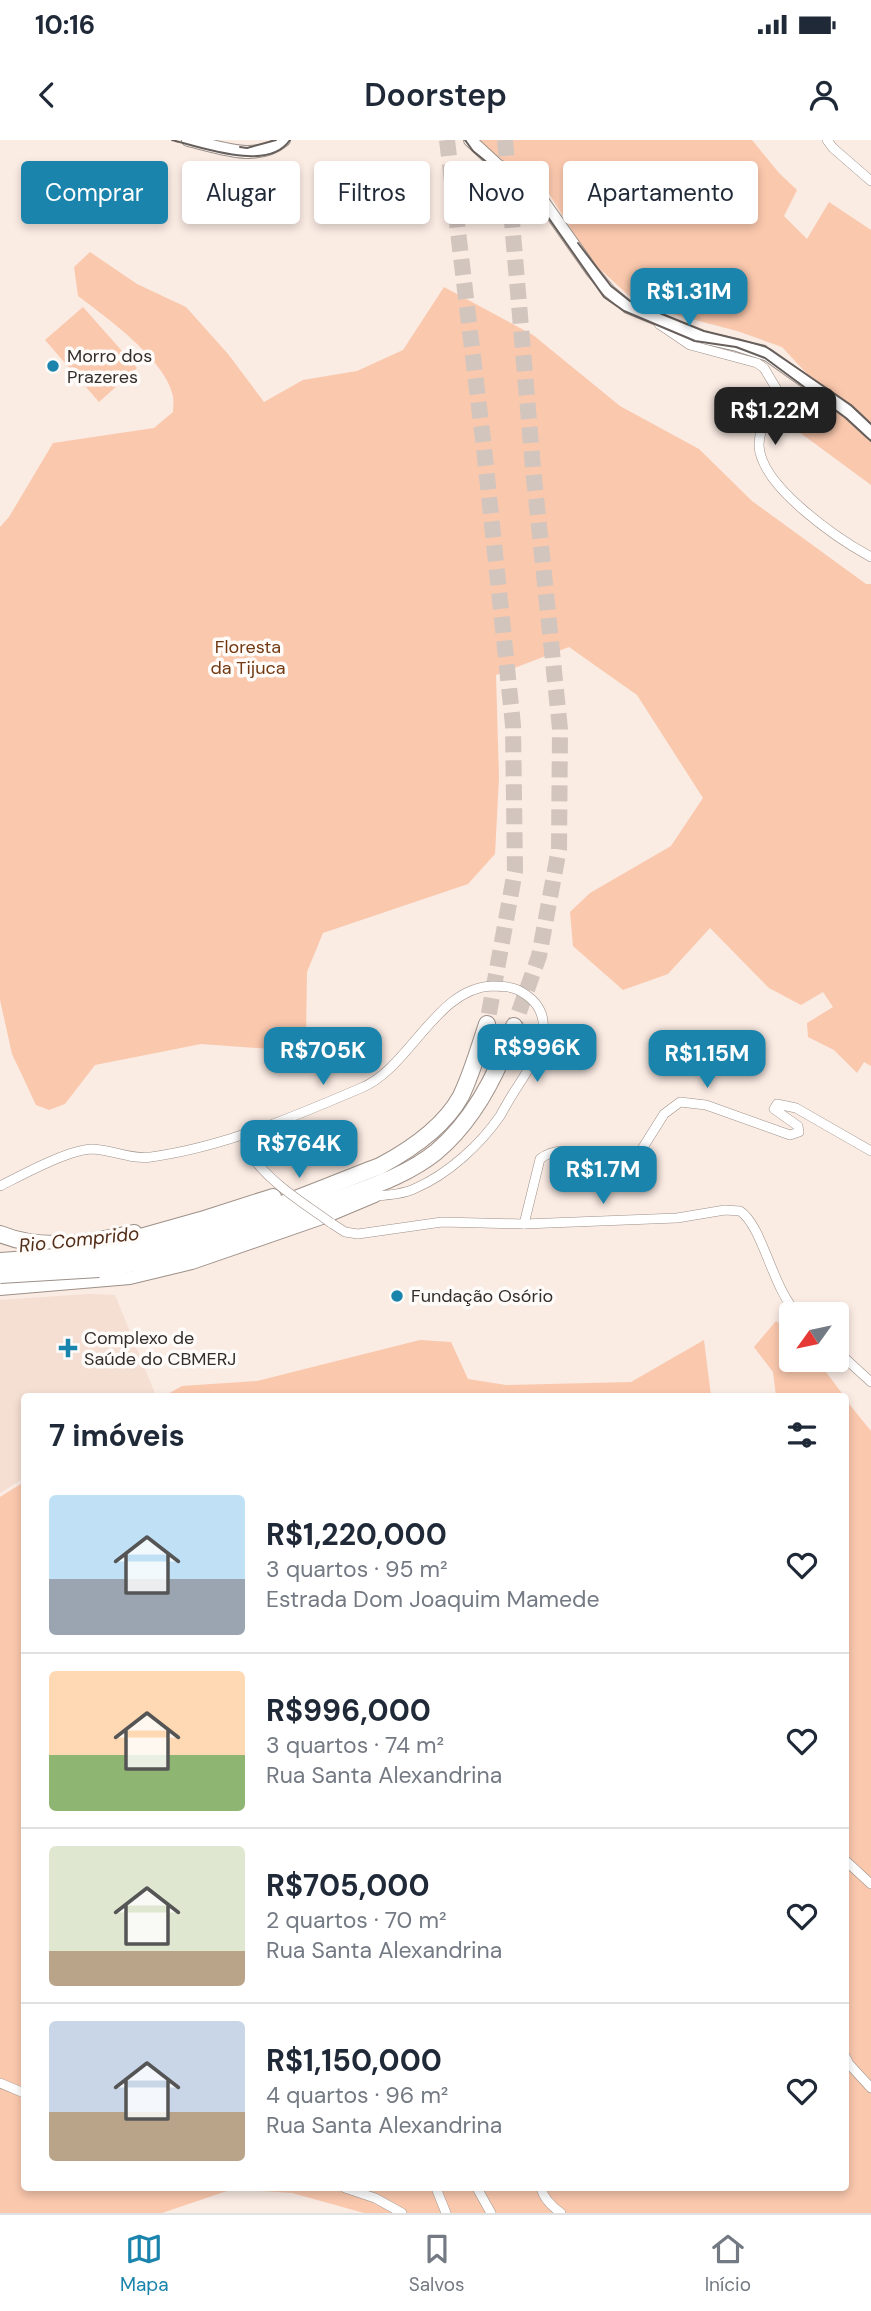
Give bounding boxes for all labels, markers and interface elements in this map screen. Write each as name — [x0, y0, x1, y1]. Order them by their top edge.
text: 10:16 — [35, 8, 95, 42]
text: Doorstep — [364, 74, 507, 116]
icon: back — [28, 76, 66, 114]
icon: person — [805, 76, 843, 114]
chip: Comprar — [21, 161, 168, 224]
chip: Alugar — [182, 161, 300, 224]
chip: Filtros — [314, 161, 430, 224]
chip: Novo — [444, 161, 549, 224]
chip: Apartamento — [563, 161, 758, 224]
pin: R$1.31M — [624, 268, 754, 328]
text: R$1.31M — [646, 276, 732, 306]
place label: Morro dos Prazeres — [67, 344, 152, 389]
marker: Morro dos Prazeres — [45, 358, 61, 374]
pin: R$1.22M — [710, 387, 840, 447]
text: R$1.22M — [730, 395, 820, 425]
park label: Floresta da Tijuca — [210, 635, 286, 680]
pin: R$996K — [480, 1024, 594, 1084]
pin: R$705K — [266, 1028, 380, 1087]
pin: R$1.15M — [642, 1030, 772, 1090]
text: R$996K — [493, 1032, 581, 1062]
text: R$705K — [280, 1035, 366, 1065]
text: R$1.15M — [665, 1038, 749, 1068]
pin: R$764K — [242, 1121, 356, 1180]
text: R$764K — [256, 1128, 342, 1158]
pin: R$1.7M — [546, 1146, 660, 1206]
text: R$1.7M — [566, 1154, 640, 1184]
water label: Rio Comprido — [18, 1221, 140, 1258]
place label: Fundação Osório — [411, 1284, 553, 1308]
marker: Fundação Osório — [389, 1288, 405, 1304]
north arrow — [779, 1302, 849, 1372]
map controls — [779, 1302, 849, 1372]
place label: Complexo de Saúde do CBMERJ — [84, 1326, 236, 1371]
marker: Complexo de Saúde do CBMERJ — [58, 1338, 78, 1358]
text: 7 imóveis — [49, 1416, 185, 1455]
icon: filters — [783, 1416, 821, 1454]
text: R$1,220,000 — [266, 1515, 447, 1554]
icon: home — [105, 1523, 189, 1607]
icon: heart — [783, 1546, 821, 1584]
text: 3 quartos · 95 m² — [266, 1554, 448, 1584]
text: Estrada Dom Joaquim Mamede — [266, 1584, 600, 1614]
text: R$996,000 — [266, 1691, 431, 1730]
icon: home — [105, 1699, 189, 1783]
icon: heart — [783, 1722, 821, 1760]
text: 3 quartos · 74 m² — [266, 1730, 444, 1760]
text: Rua Santa Alexandrina — [266, 1760, 502, 1790]
text: R$705,000 — [266, 1866, 430, 1905]
icon: home — [105, 1874, 189, 1958]
icon: heart — [783, 1897, 821, 1935]
text: 2 quartos · 70 m² — [266, 1905, 447, 1935]
text: Rua Santa Alexandrina — [266, 1935, 502, 1965]
text: R$1,150,000 — [266, 2041, 442, 2080]
icon: home — [105, 2049, 189, 2133]
icon: heart — [783, 2072, 821, 2110]
text: 4 quartos · 96 m² — [266, 2080, 448, 2110]
text: Rua Santa Alexandrina — [266, 2110, 502, 2140]
tab: Mapa — [120, 2230, 169, 2297]
tab: Salvos — [409, 2230, 465, 2297]
tab: Início — [705, 2230, 751, 2297]

